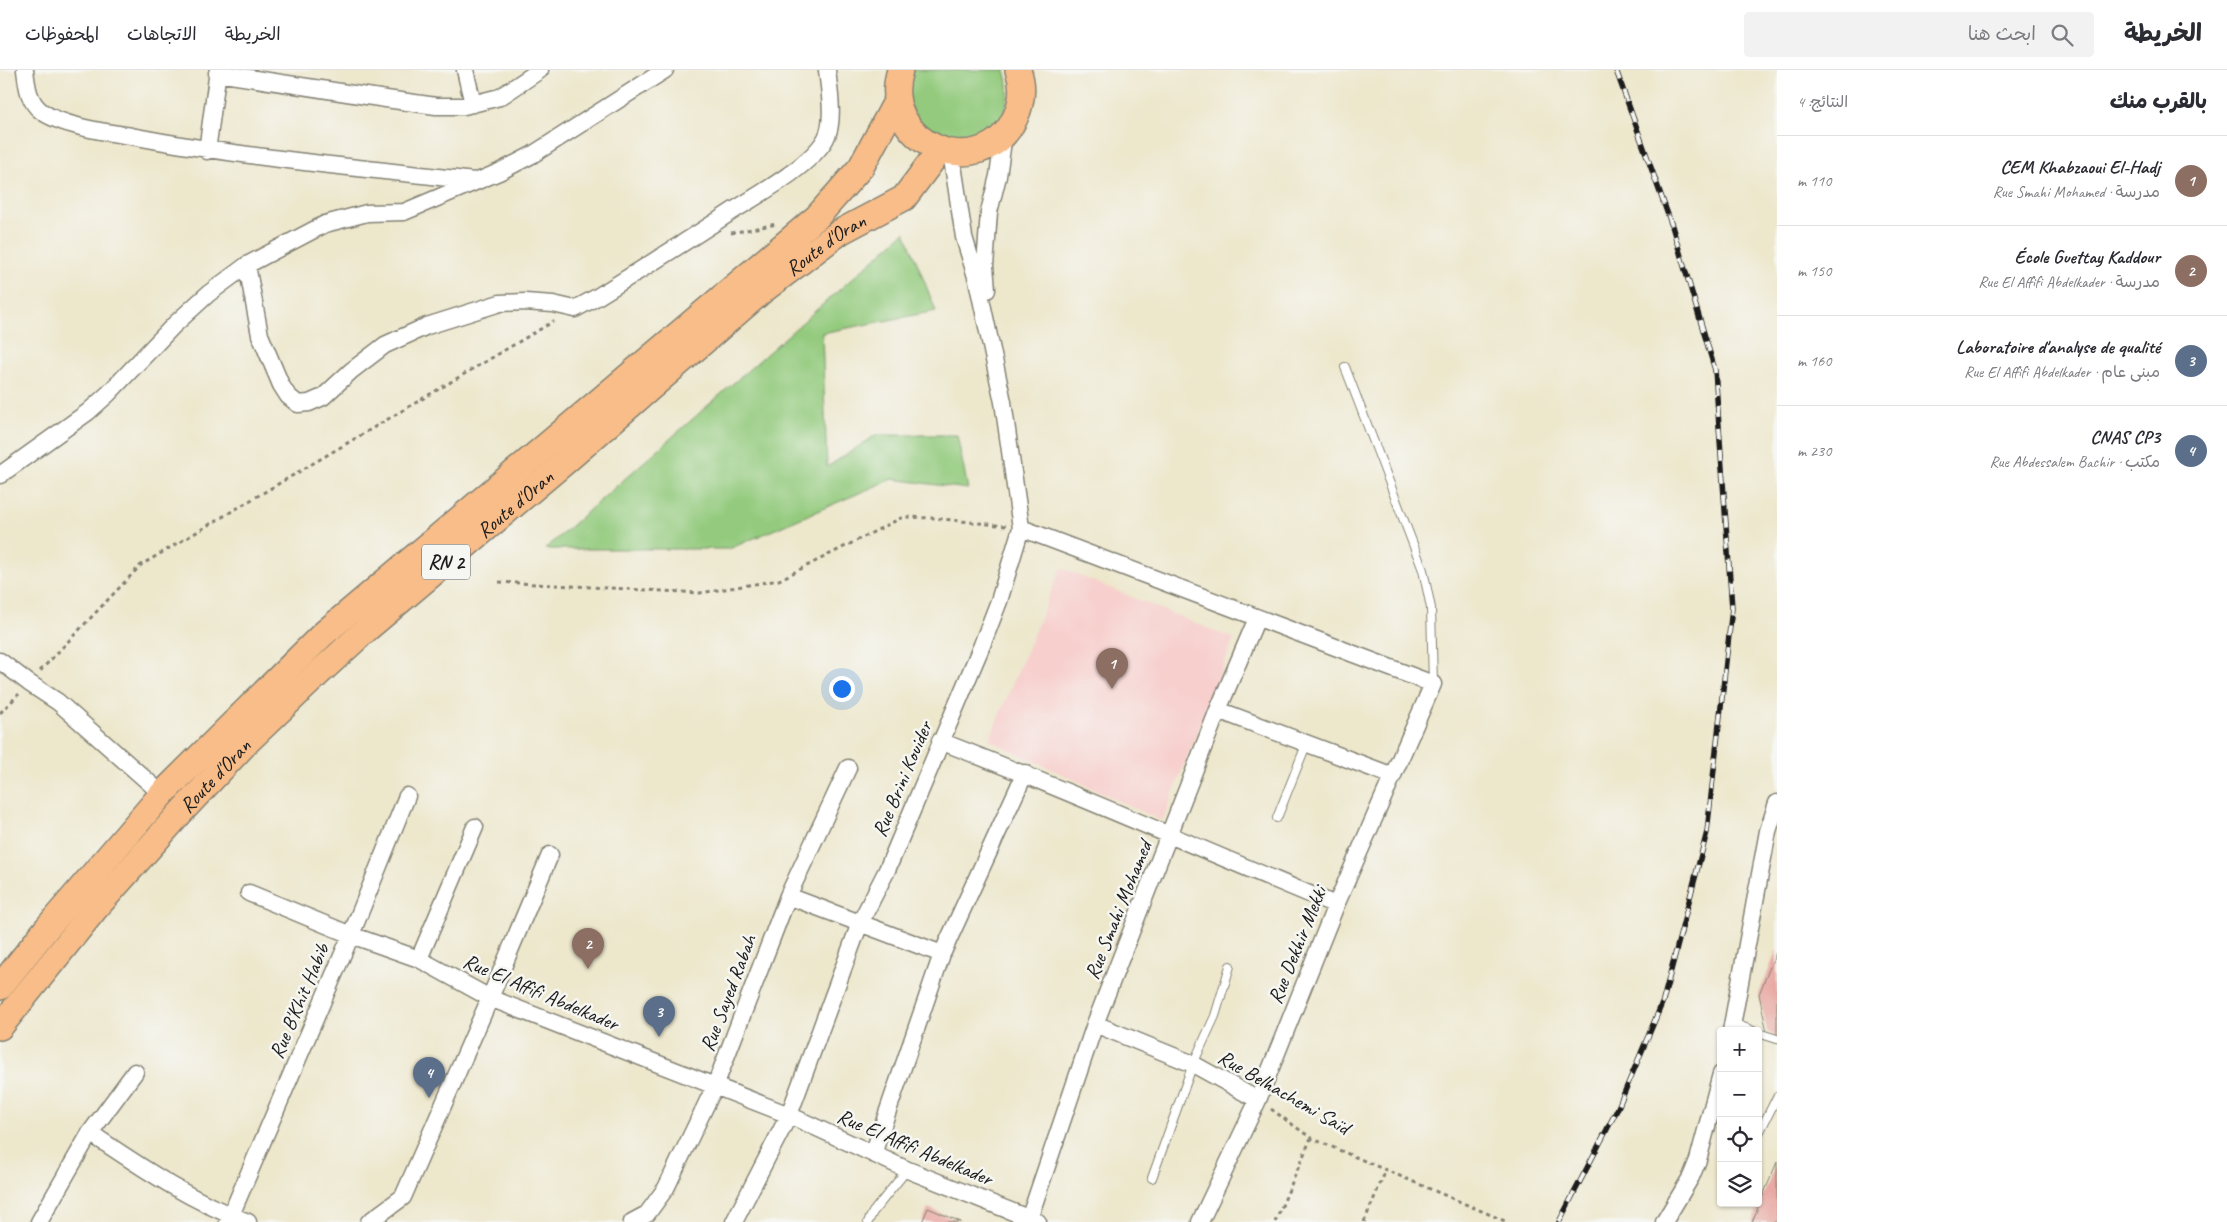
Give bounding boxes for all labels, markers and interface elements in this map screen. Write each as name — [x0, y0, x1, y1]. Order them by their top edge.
search box — [1744, 12, 2094, 57]
text: الخريطة — [2124, 18, 2202, 48]
icon: search — [2048, 21, 2076, 49]
text: ابحث هنا — [1968, 22, 2036, 46]
text: المحفوظات — [25, 23, 99, 45]
text: الاتجاهات — [127, 23, 197, 45]
text: الخريطة — [225, 23, 281, 45]
text: بالقرب منك — [2110, 88, 2207, 114]
text: النتائج: 4 — [1797, 92, 1848, 112]
text: CEM Khabzaoui El-Hadj — [2000, 155, 2160, 179]
text: 110 m — [1797, 171, 1831, 191]
text: 1 — [2187, 171, 2195, 191]
text: مدرسة · Rue Smahi Mohamed — [1993, 182, 2160, 202]
street label: Route d'Oran — [780, 207, 871, 282]
text: École Guettay Kaddour — [2014, 245, 2160, 269]
text: 150 m — [1797, 261, 1831, 281]
text: 2 — [2187, 261, 2195, 281]
text: مدرسة · Rue El Affifi Abdelkader — [1978, 272, 2160, 292]
text: Laboratoire d'analyse de qualité — [1956, 335, 2160, 359]
text: 160 m — [1797, 351, 1831, 371]
text: 3 — [2187, 351, 2195, 371]
text: مبنى عام · Rue El Affifi Abdelkader — [1964, 362, 2160, 382]
text: CNAS CP3 — [2090, 425, 2160, 449]
text: 230 m — [1797, 441, 1831, 461]
text: 4 — [2187, 441, 2195, 461]
text: مكتب · Rue Abdessalem Bachir — [1989, 452, 2160, 472]
street label: Route d'Oran — [471, 464, 559, 544]
road number: RN 2 — [422, 544, 470, 580]
pin: 1 — [1096, 648, 1128, 689]
your location — [829, 676, 855, 702]
street label: Rue Brini Kouider — [866, 716, 939, 841]
street label: Route d'Oran — [174, 733, 257, 818]
street label: Rue Smahi Mohamed — [1078, 834, 1159, 983]
street label: Rue Dekhir Mekki — [1262, 880, 1333, 1007]
pin: 2 — [572, 928, 604, 969]
street label: Rue Sayed Rabah — [694, 930, 763, 1055]
street label: Rue B'Khit Habib — [263, 938, 336, 1062]
street label: Rue El Affifi Abdelkader — [459, 948, 624, 1037]
pin: 3 — [643, 996, 675, 1037]
map controls — [1717, 1027, 1762, 1207]
button: + — [1717, 1027, 1762, 1072]
street label: Rue Belhachemi Saïd — [1214, 1044, 1358, 1142]
pin: 4 — [413, 1057, 445, 1098]
button: − — [1717, 1072, 1762, 1117]
street label: Rue El Affifi Abdelkader — [833, 1103, 998, 1192]
button: locate — [1717, 1117, 1762, 1162]
button: layers — [1717, 1162, 1762, 1207]

